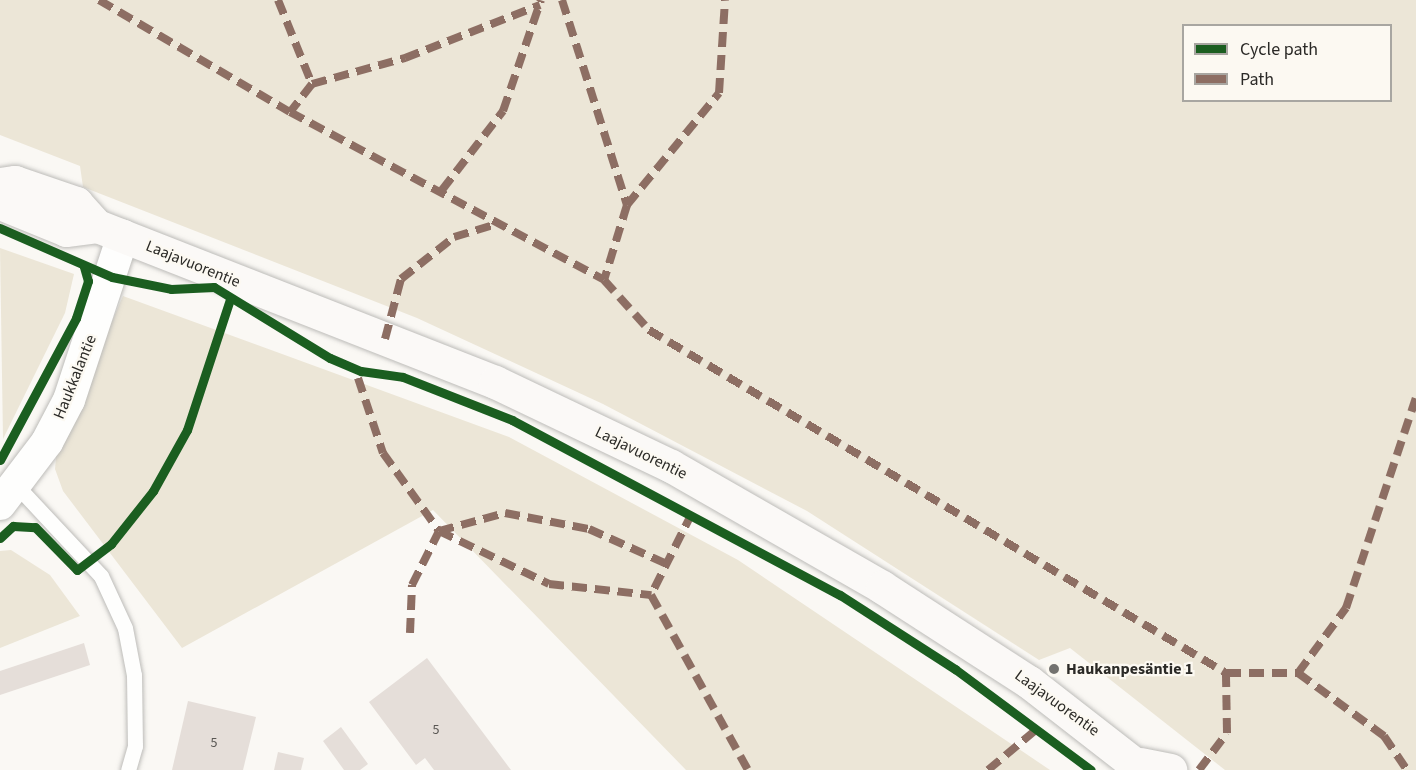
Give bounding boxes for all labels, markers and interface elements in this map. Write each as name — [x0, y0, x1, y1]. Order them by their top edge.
legend — [1182, 24, 1392, 102]
text: Cycle path — [1240, 37, 1318, 62]
text: Path — [1240, 67, 1274, 92]
street label: Laajavuorentie — [143, 236, 243, 292]
street label: Haukkalantie — [49, 332, 101, 422]
street label: Laajavuorentie — [592, 422, 690, 484]
place label: Haukanpesäntie 1 — [1066, 659, 1193, 679]
marker: Haukanpesäntie 1 — [1047, 662, 1061, 676]
street label: Laajavuorentie — [1011, 666, 1103, 740]
house number: 5 — [433, 722, 439, 738]
house number: 5 — [211, 735, 217, 751]

